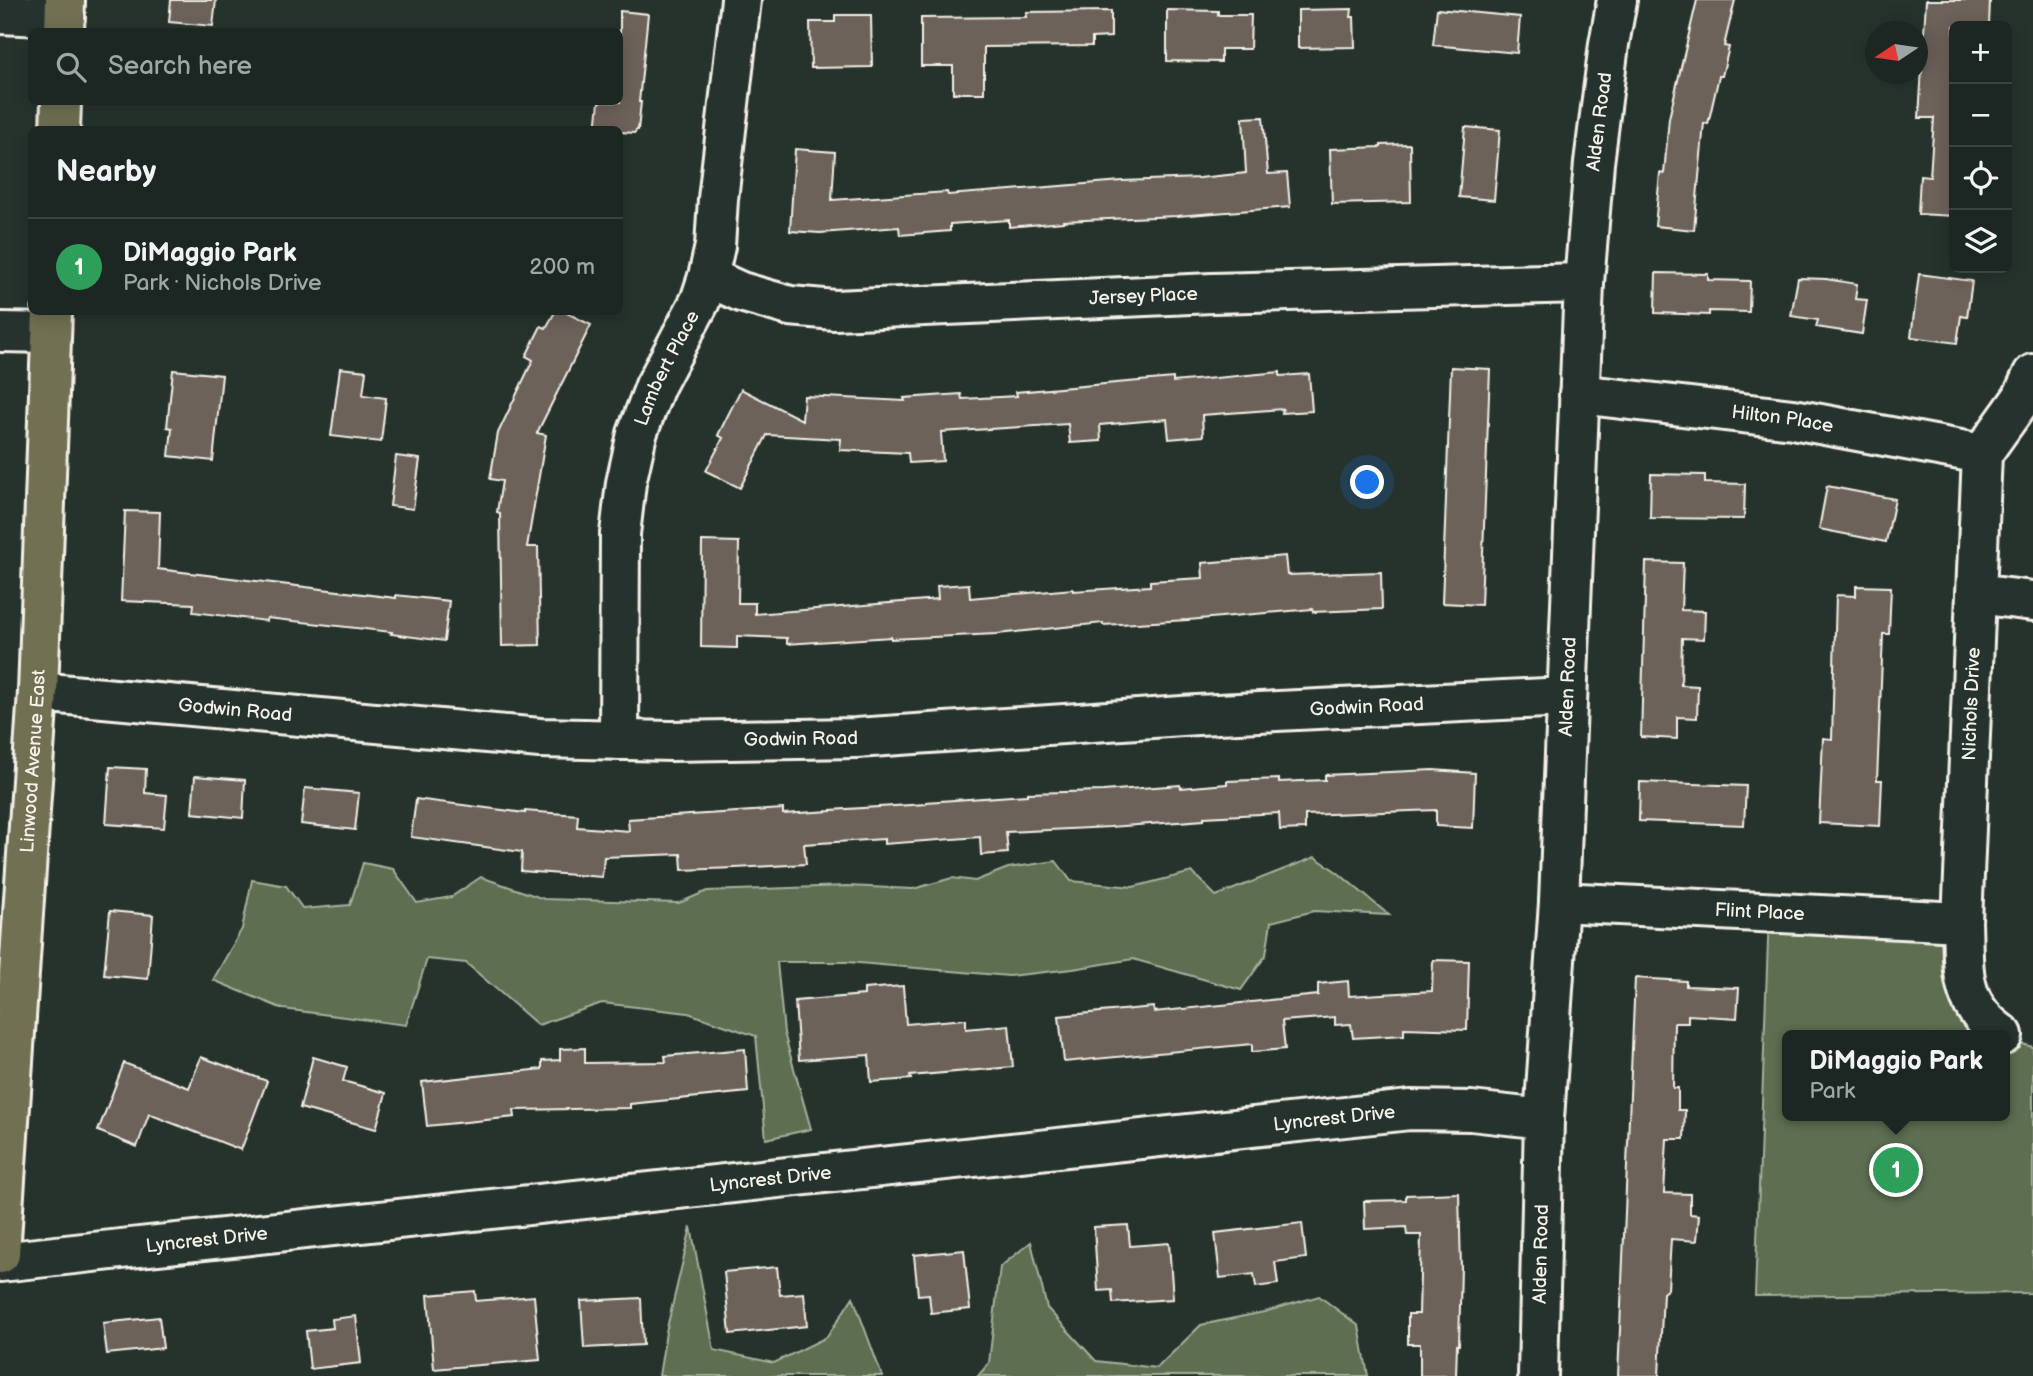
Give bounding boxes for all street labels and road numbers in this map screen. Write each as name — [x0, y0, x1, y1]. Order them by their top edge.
street label: Alden Road — [1582, 71, 1617, 172]
street label: Jersey Place — [1088, 282, 1198, 310]
street label: Lambert Place — [630, 307, 704, 429]
street label: Hilton Place — [1730, 400, 1835, 438]
street label: Alden Road — [1554, 636, 1581, 737]
street label: Nichols Drive — [1957, 647, 1985, 761]
street label: Linwood Avenue East — [16, 669, 50, 854]
street label: Godwin Road — [1309, 692, 1424, 721]
street label: Godwin Road — [177, 693, 293, 727]
street label: Godwin Road — [744, 726, 858, 751]
street label: Flint Place — [1714, 898, 1805, 926]
street label: Lyncrest Drive — [1272, 1100, 1396, 1136]
street label: Lyncrest Drive — [708, 1161, 833, 1197]
street label: Alden Road — [1528, 1204, 1554, 1304]
street label: Lyncrest Drive — [145, 1222, 269, 1258]

